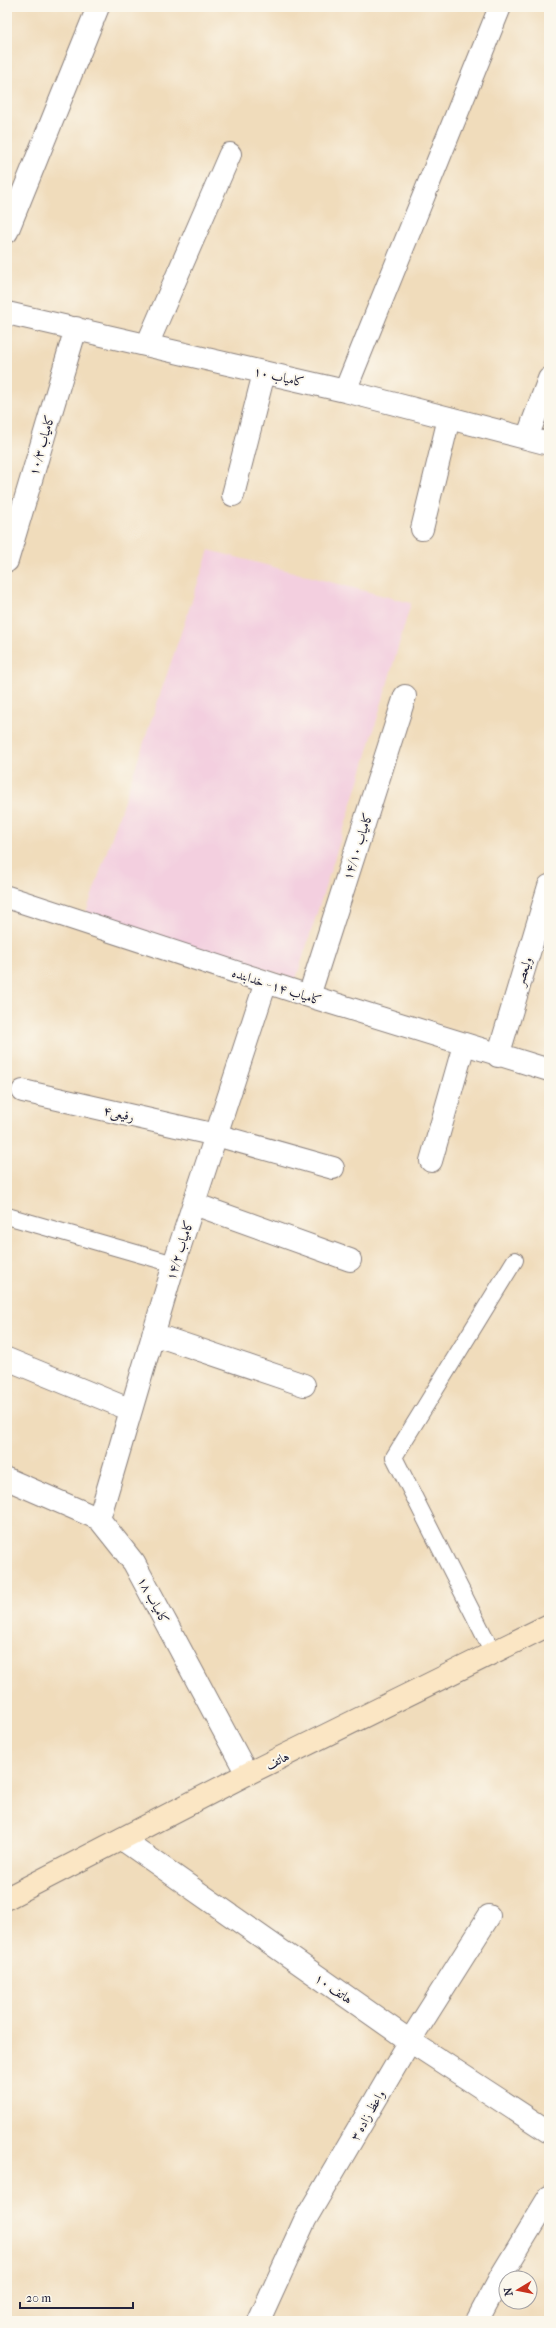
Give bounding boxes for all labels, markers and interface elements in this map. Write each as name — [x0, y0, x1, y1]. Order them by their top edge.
street label: کامیاب ۱۰ — [252, 363, 306, 391]
street label: کامیاب ۱۰/۳ — [26, 413, 58, 477]
street label: کامیاب ۱۴/۱۰ — [340, 811, 376, 882]
street label: ولیعصر — [511, 955, 536, 990]
street label: کامیاب ۱۴ - خدابنده — [230, 965, 324, 1009]
street label: رفیعی۴ — [102, 1103, 136, 1126]
street label: کامیاب ۱۴/۲ — [163, 1218, 197, 1282]
street label: کامیاب ۱۸ — [134, 1574, 172, 1627]
street label: هاتف — [263, 1748, 292, 1773]
street label: هاتف ۱۰ — [312, 1970, 355, 2007]
street label: واعظ زاده ۳ — [347, 2087, 389, 2144]
north arrow — [498, 2270, 538, 2310]
scale bar — [20, 2284, 133, 2310]
text: N — [501, 2286, 516, 2297]
text: 20 m — [26, 2291, 51, 2305]

